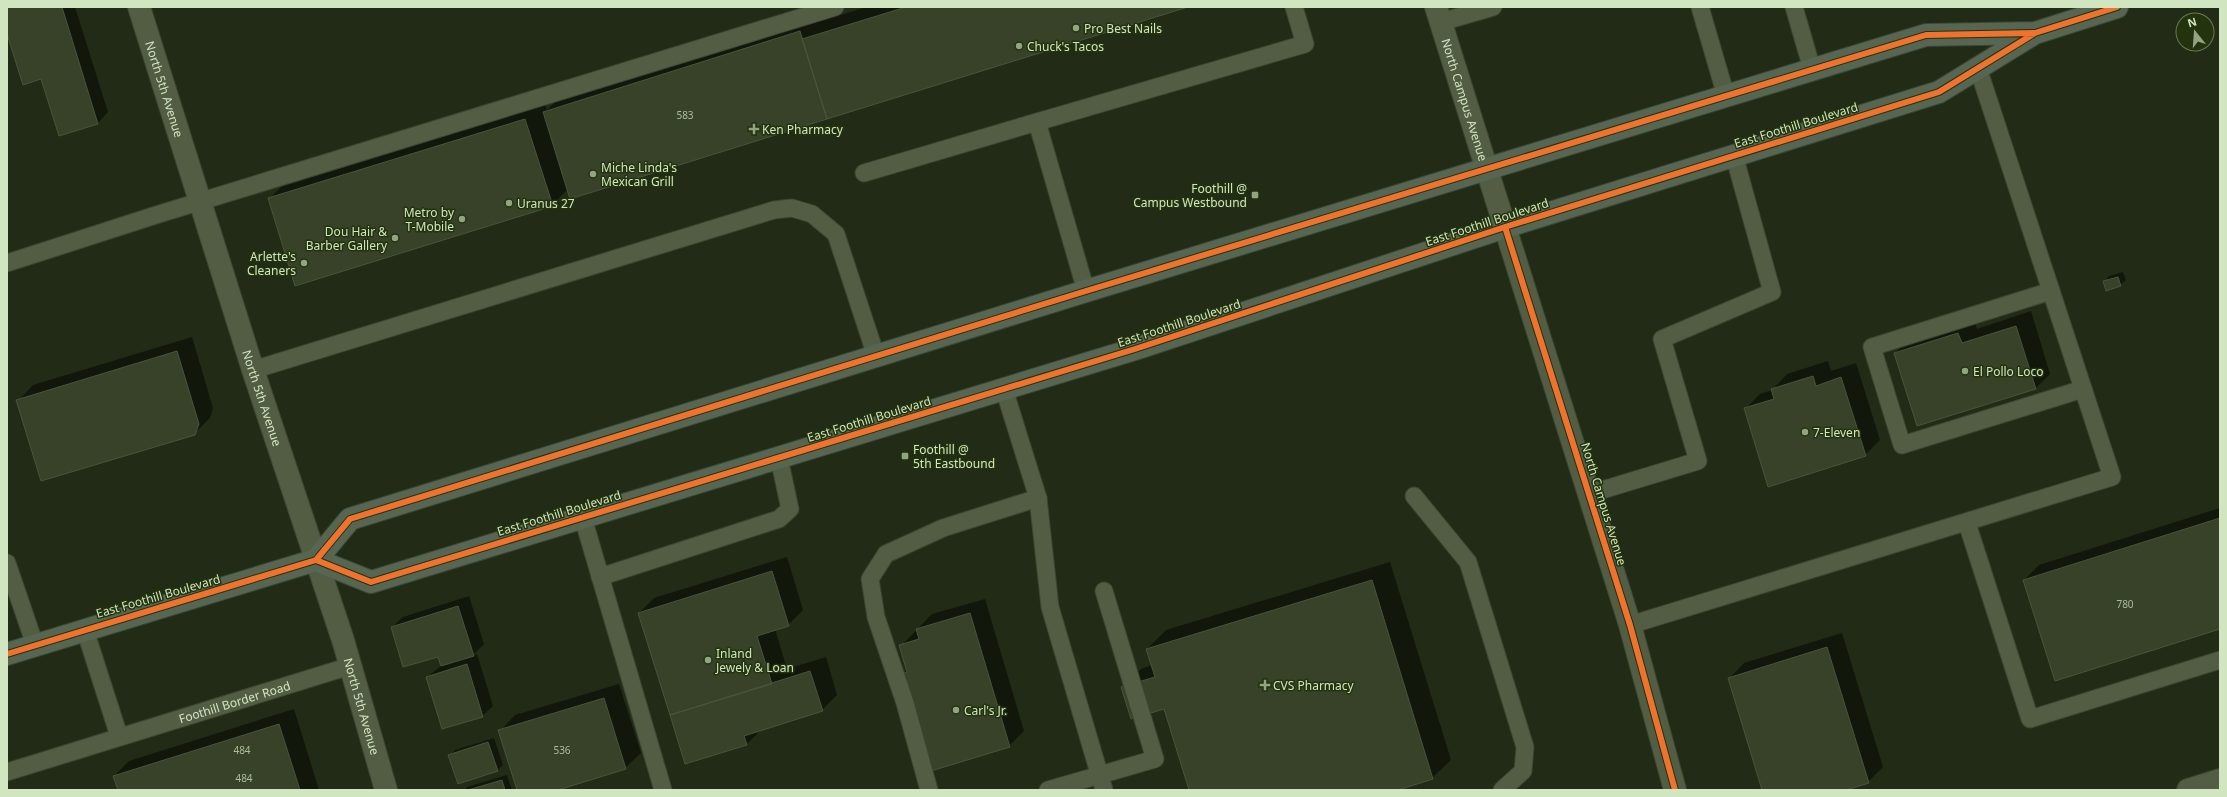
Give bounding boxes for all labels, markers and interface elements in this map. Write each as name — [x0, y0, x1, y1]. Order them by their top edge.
north arrow — [2175, 12, 2215, 52]
text: N — [2185, 13, 2198, 30]
place label: Pro Best Nails — [1084, 20, 1162, 37]
marker: Pro Best Nails — [1071, 23, 1081, 33]
street label: North Campus Avenue — [1438, 36, 1492, 163]
place label: Chuck's Tacos — [1027, 38, 1104, 55]
street label: North 5th Avenue — [142, 39, 188, 140]
marker: Chuck's Tacos — [1014, 41, 1024, 51]
street label: East Foothill Boulevard — [1732, 98, 1860, 152]
house number: 583 — [676, 108, 694, 122]
place label: Ken Pharmacy — [762, 121, 844, 138]
marker: Ken Pharmacy — [749, 124, 759, 134]
place label: Miche Linda's Mexican Grill — [601, 159, 677, 190]
marker: Miche Linda's Mexican Grill — [588, 169, 598, 179]
place label: Foothill @ Campus Westbound — [1133, 180, 1247, 211]
marker: Foothill @ Campus Westbound — [1250, 190, 1260, 200]
street label: East Foothill Boulevard — [1423, 194, 1551, 250]
place label: Uranus 27 — [517, 195, 575, 212]
marker: Uranus 27 — [504, 198, 514, 208]
place label: Metro by T-Mobile — [404, 204, 455, 235]
marker: Metro by T-Mobile — [457, 214, 467, 224]
place label: Dou Hair & Barber Gallery — [306, 223, 388, 254]
marker: Dou Hair & Barber Gallery — [390, 233, 400, 243]
place label: Arlette's Cleaners — [247, 248, 296, 279]
marker: Arlette's Cleaners — [299, 258, 309, 268]
street label: East Foothill Boulevard — [1115, 295, 1243, 351]
street label: North 5th Avenue — [239, 348, 286, 448]
place label: El Pollo Loco — [1973, 363, 2044, 380]
marker: El Pollo Loco — [1960, 366, 1970, 376]
street label: East Foothill Boulevard — [805, 392, 933, 446]
place label: 7-Eleven — [1813, 424, 1860, 441]
marker: 7-Eleven — [1800, 427, 1810, 437]
place label: Foothill @ 5th Eastbound — [913, 441, 995, 472]
street label: North Campus Avenue — [1577, 441, 1631, 568]
marker: Foothill @ 5th Eastbound — [900, 451, 910, 461]
street label: East Foothill Boulevard — [495, 486, 623, 540]
street label: East Foothill Boulevard — [94, 570, 222, 622]
house number: 780 — [2116, 597, 2134, 611]
place label: Inland Jewely & Loan — [715, 645, 794, 676]
marker: Inland Jewely & Loan — [703, 655, 713, 665]
street label: North 5th Avenue — [340, 656, 384, 757]
street label: Foothill Border Road — [177, 676, 292, 727]
place label: CVS Pharmacy — [1273, 677, 1355, 694]
marker: CVS Pharmacy — [1260, 680, 1270, 690]
place label: Carl's Jr. — [964, 702, 1007, 719]
marker: Carl's Jr. — [951, 705, 961, 715]
house number: 484 — [233, 743, 251, 757]
house number: 536 — [553, 743, 571, 757]
house number: 484 — [235, 771, 253, 785]

